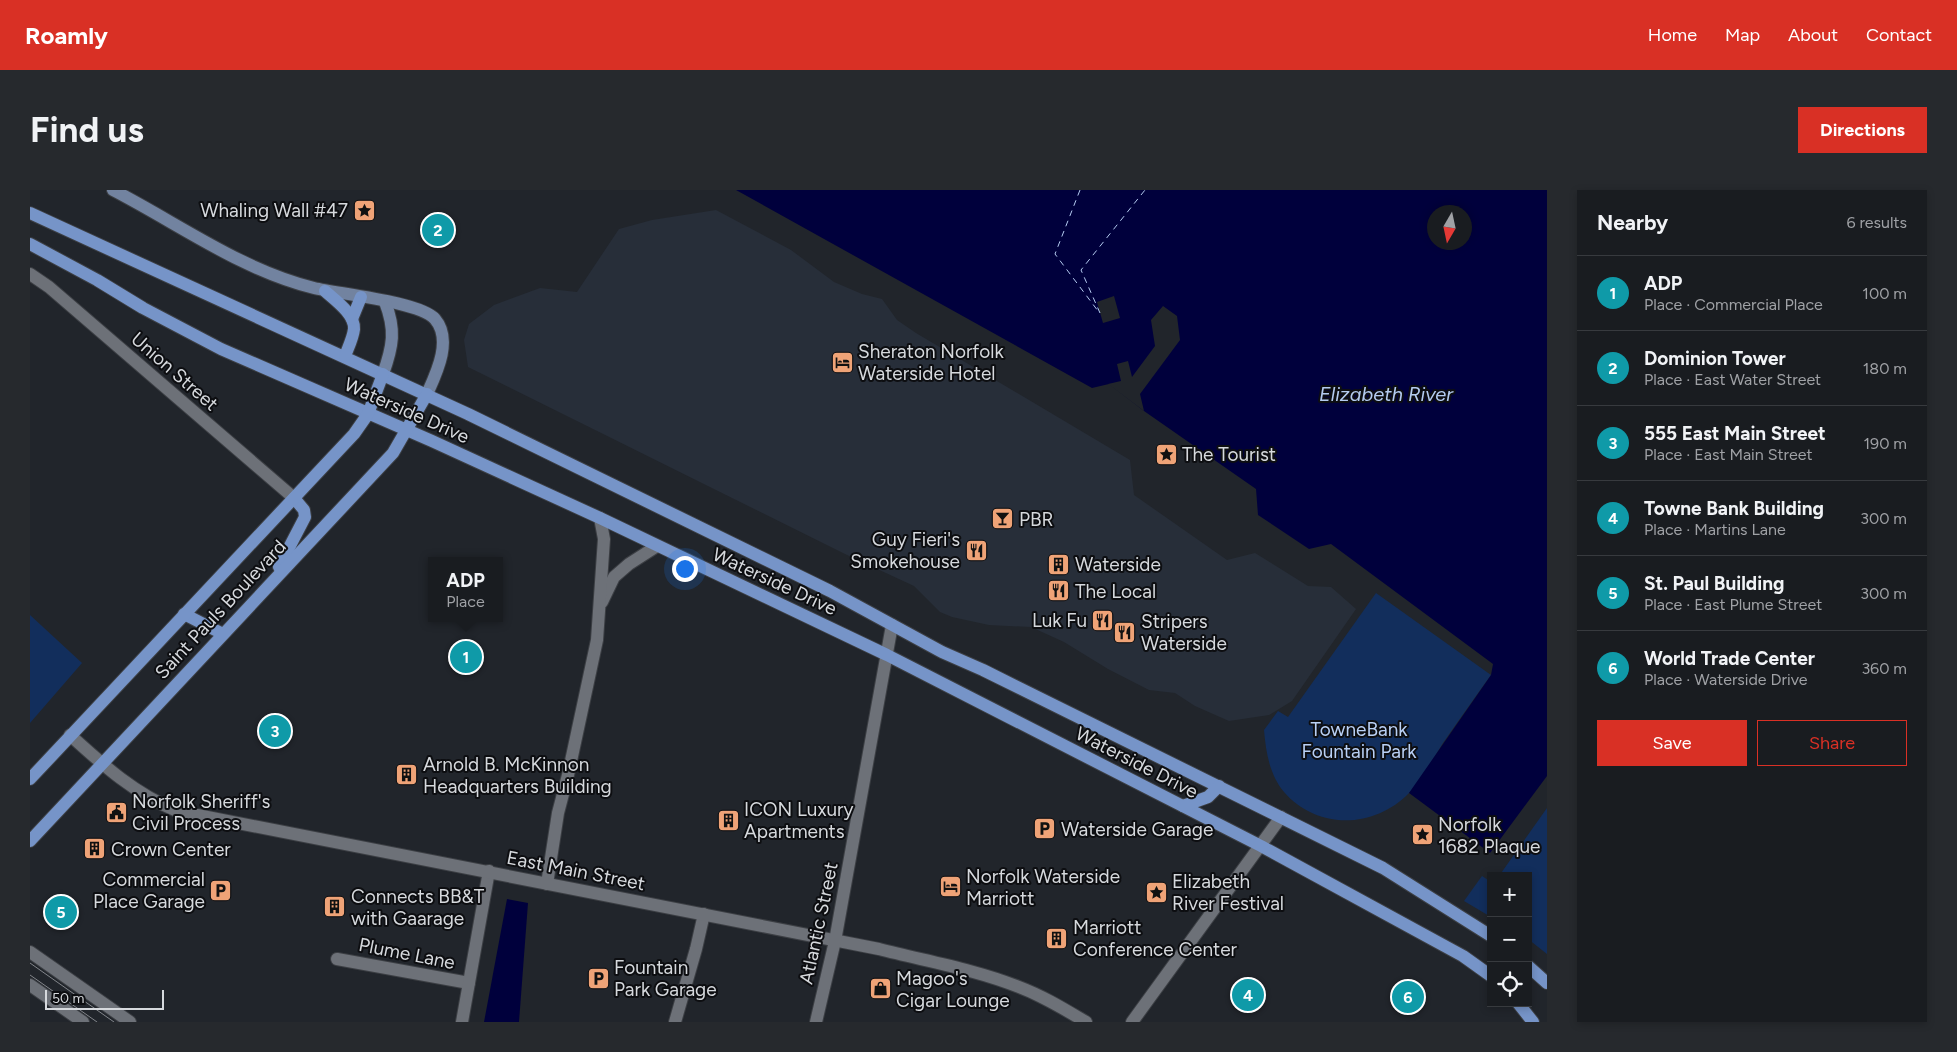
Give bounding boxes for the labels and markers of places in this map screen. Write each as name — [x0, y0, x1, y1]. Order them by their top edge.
place icon: Whaling Wall #47 — [352, 198, 376, 222]
place label: Whaling Wall #47 — [200, 199, 348, 222]
pin: 2 — [422, 211, 454, 249]
place label: Sheraton Norfolk Waterside Hotel — [858, 340, 1004, 385]
hotel icon: Sheraton Norfolk Waterside Hotel — [830, 350, 854, 374]
place icon: The Tourist — [1154, 442, 1178, 466]
place label: The Tourist — [1182, 443, 1276, 466]
bar icon: PBR — [991, 507, 1015, 531]
place label: PBR — [1019, 508, 1054, 531]
place label: Guy Fieri's Smokehouse — [850, 528, 960, 573]
restaurant icon: Guy Fieri's Smokehouse — [964, 538, 988, 562]
building icon: Waterside — [1047, 552, 1071, 576]
place label: Waterside — [1075, 553, 1161, 576]
restaurant icon: The Local — [1047, 579, 1071, 603]
place label: The Local — [1075, 580, 1156, 603]
restaurant icon: Luk Fu — [1091, 608, 1115, 632]
place label: Luk Fu — [1032, 609, 1087, 632]
place label: Stripers Waterside — [1141, 610, 1227, 655]
restaurant icon: Stripers Waterside — [1113, 620, 1137, 644]
pin: 1 — [450, 638, 482, 676]
pin: 3 — [259, 712, 291, 750]
place label: Arnold B. McKinnon Headquarters Building — [423, 753, 612, 798]
building icon: Arnold B. McKinnon Headquarters Building — [395, 763, 419, 787]
place label: Norfolk Sheriff's Civil Process — [132, 790, 270, 835]
place label: ICON Luxury Apartments — [744, 798, 854, 843]
public building icon: Norfolk Sheriff's Civil Process — [104, 800, 128, 824]
building icon: ICON Luxury Apartments — [716, 808, 740, 832]
place label: Norfolk 1682 Plaque — [1438, 813, 1540, 858]
parking icon: Waterside Garage — [1033, 817, 1057, 841]
place label: Waterside Garage — [1061, 818, 1213, 841]
place icon: Norfolk 1682 Plaque — [1410, 823, 1434, 847]
building icon: Crown Center — [83, 837, 107, 861]
place label: Crown Center — [111, 838, 231, 861]
place label: Norfolk Waterside Marriott — [966, 865, 1120, 910]
place label: Commercial Place Garage — [93, 868, 205, 913]
place label: Elizabeth River Festival — [1172, 870, 1284, 915]
hotel icon: Norfolk Waterside Marriott — [938, 875, 962, 899]
parking icon: Commercial Place Garage — [209, 878, 233, 902]
place icon: Elizabeth River Festival — [1144, 880, 1168, 904]
place label: Connects BB&T with Gaarage — [351, 885, 485, 930]
pin: 5 — [45, 893, 77, 931]
building icon: Connects BB&T with Gaarage — [323, 895, 347, 919]
place label: Marriott Conference Center — [1073, 916, 1238, 961]
building icon: Marriott Conference Center — [1045, 926, 1069, 950]
place label: Fountain Park Garage — [614, 956, 717, 1001]
parking icon: Fountain Park Garage — [586, 966, 610, 990]
place label: Magoo's Cigar Lounge — [896, 967, 1010, 1012]
pin: 4 — [1232, 976, 1264, 1014]
shop icon: Magoo's Cigar Lounge — [868, 977, 892, 1001]
pin: 6 — [1392, 978, 1424, 1016]

